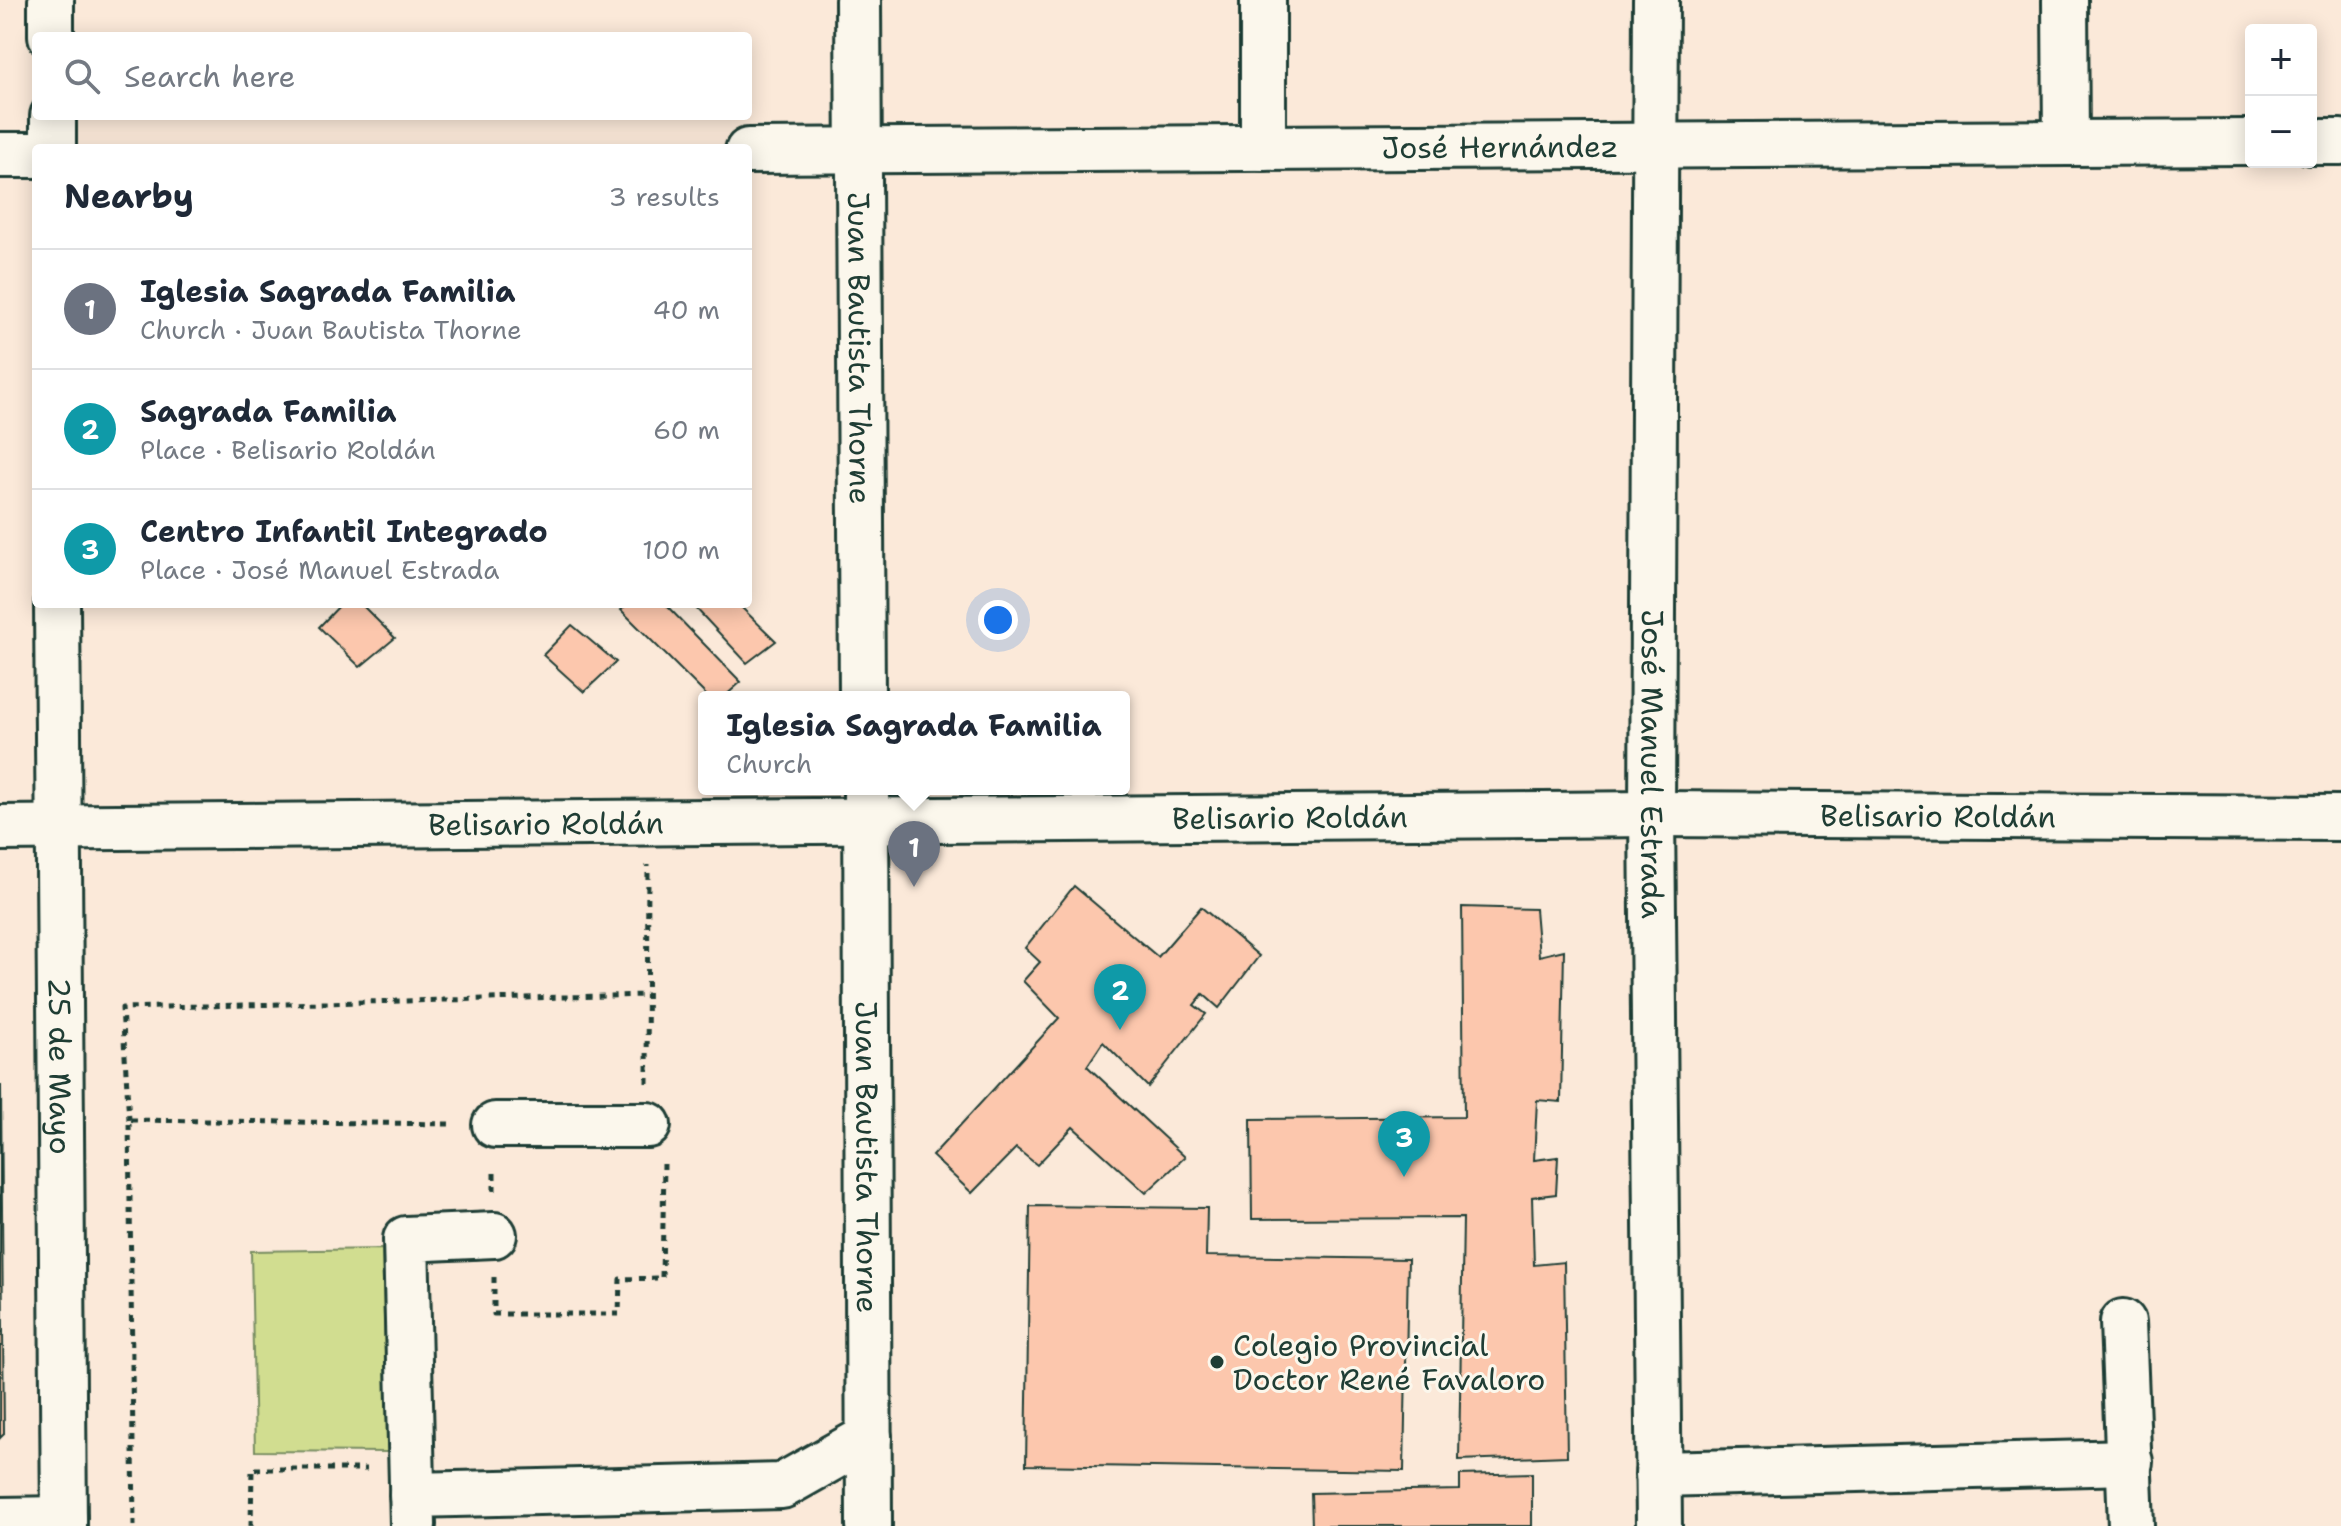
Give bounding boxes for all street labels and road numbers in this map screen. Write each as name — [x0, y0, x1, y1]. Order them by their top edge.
street label: José Hernández — [1381, 125, 1619, 168]
street label: Juan Bautista Thorne — [839, 192, 881, 504]
street label: José Manuel Estrada — [1631, 609, 1674, 919]
street label: Belisario Roldán — [1820, 794, 2056, 837]
street label: Belisario Roldán — [1172, 796, 1408, 839]
street label: Belisario Roldán — [428, 802, 664, 845]
street label: 25 de Mayo — [39, 977, 82, 1155]
street label: Juan Bautista Thorne — [846, 1001, 889, 1313]

